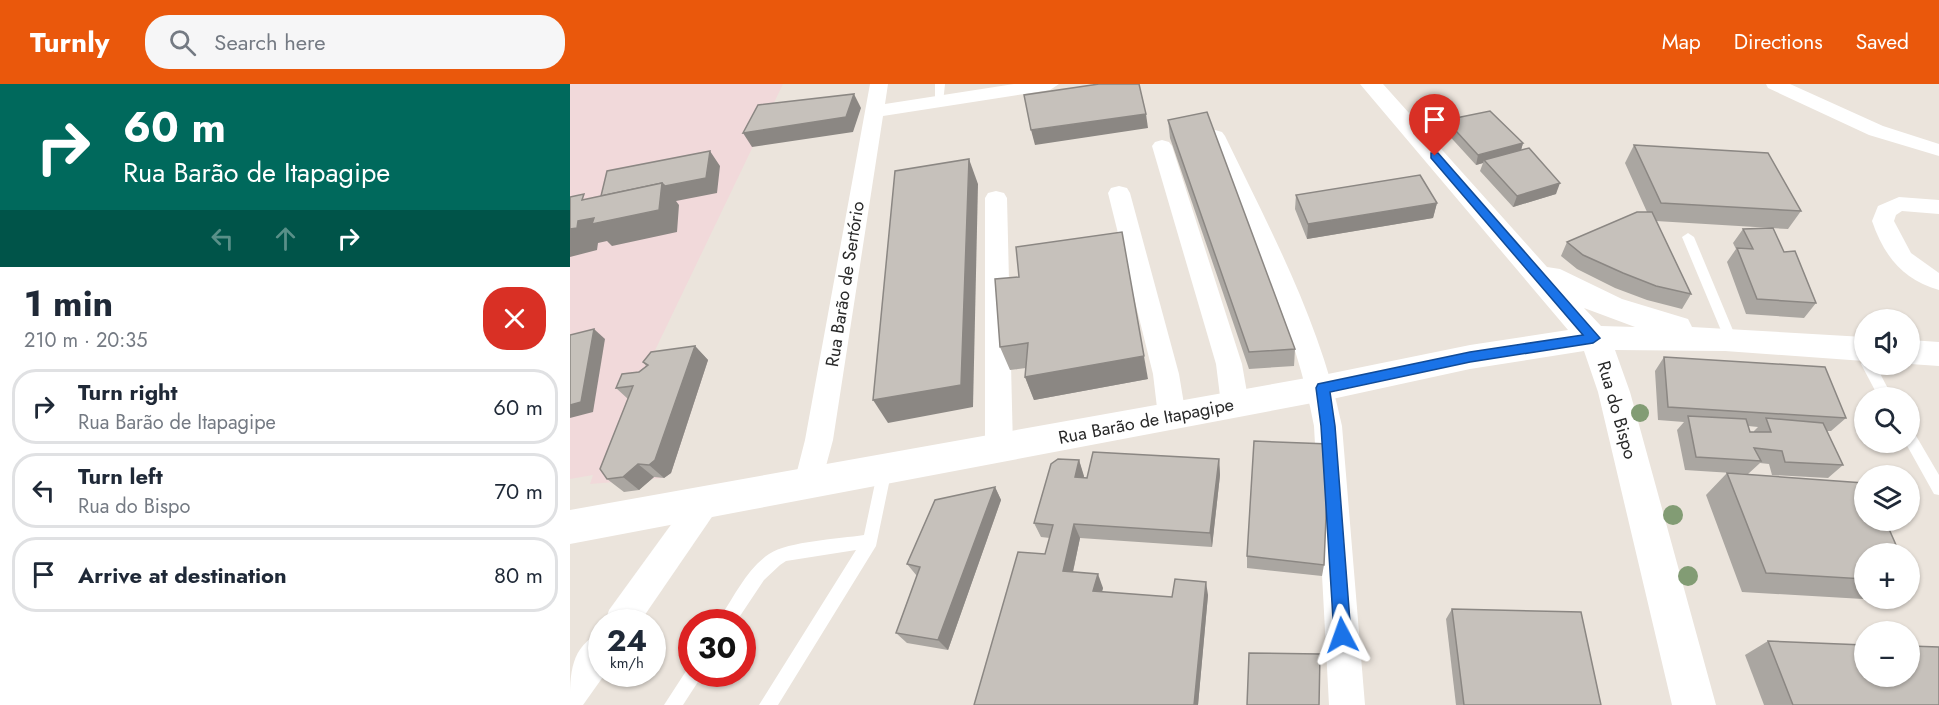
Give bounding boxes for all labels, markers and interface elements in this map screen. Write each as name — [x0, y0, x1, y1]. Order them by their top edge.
search box — [145, 15, 565, 69]
text: Turnly — [30, 22, 109, 63]
icon: search — [166, 26, 199, 59]
text: Search here — [214, 26, 326, 58]
text: Map — [1662, 27, 1701, 57]
text: Directions — [1734, 27, 1823, 57]
text: Saved — [1856, 27, 1909, 57]
pin — [1409, 94, 1460, 156]
text: 60 m — [123, 97, 226, 158]
icon: arrive — [1418, 103, 1451, 136]
icon: right — [24, 108, 102, 186]
text: Rua Barão de Itapagipe — [123, 153, 390, 192]
street label: Rua Barão de Sertório — [819, 199, 871, 369]
icon: left — [206, 222, 239, 255]
icon: ahead — [269, 222, 302, 255]
icon: right — [332, 222, 365, 255]
text: 1 min — [24, 277, 113, 329]
button: close — [483, 287, 546, 350]
map controls — [1854, 309, 1920, 687]
button: sound — [1854, 309, 1920, 375]
text: 210 m · 20:35 — [24, 326, 148, 355]
street label: Rua do Bispo — [1591, 358, 1643, 462]
text: Turn right — [78, 376, 178, 408]
button: search — [1854, 387, 1920, 453]
icon: right — [27, 390, 60, 423]
text: 60 m — [493, 391, 543, 423]
street label: Rua Barão de Itapagipe — [1056, 391, 1236, 451]
text: Rua Barão de Itapagipe — [78, 408, 276, 437]
text: Turn left — [78, 460, 163, 492]
button: layers — [1854, 465, 1920, 531]
icon: left — [27, 474, 60, 507]
text: 70 m — [494, 475, 543, 507]
text: Rua do Bispo — [78, 492, 190, 521]
button: + — [1854, 543, 1920, 609]
icon: arrive — [27, 558, 60, 591]
text: Arrive at destination — [78, 559, 287, 591]
text: 80 m — [494, 559, 543, 591]
position arrow — [1310, 603, 1374, 667]
speed limit sign: 30 — [678, 609, 756, 687]
text: 24 — [607, 619, 647, 662]
button: − — [1854, 621, 1920, 687]
text: km/h — [610, 652, 644, 674]

